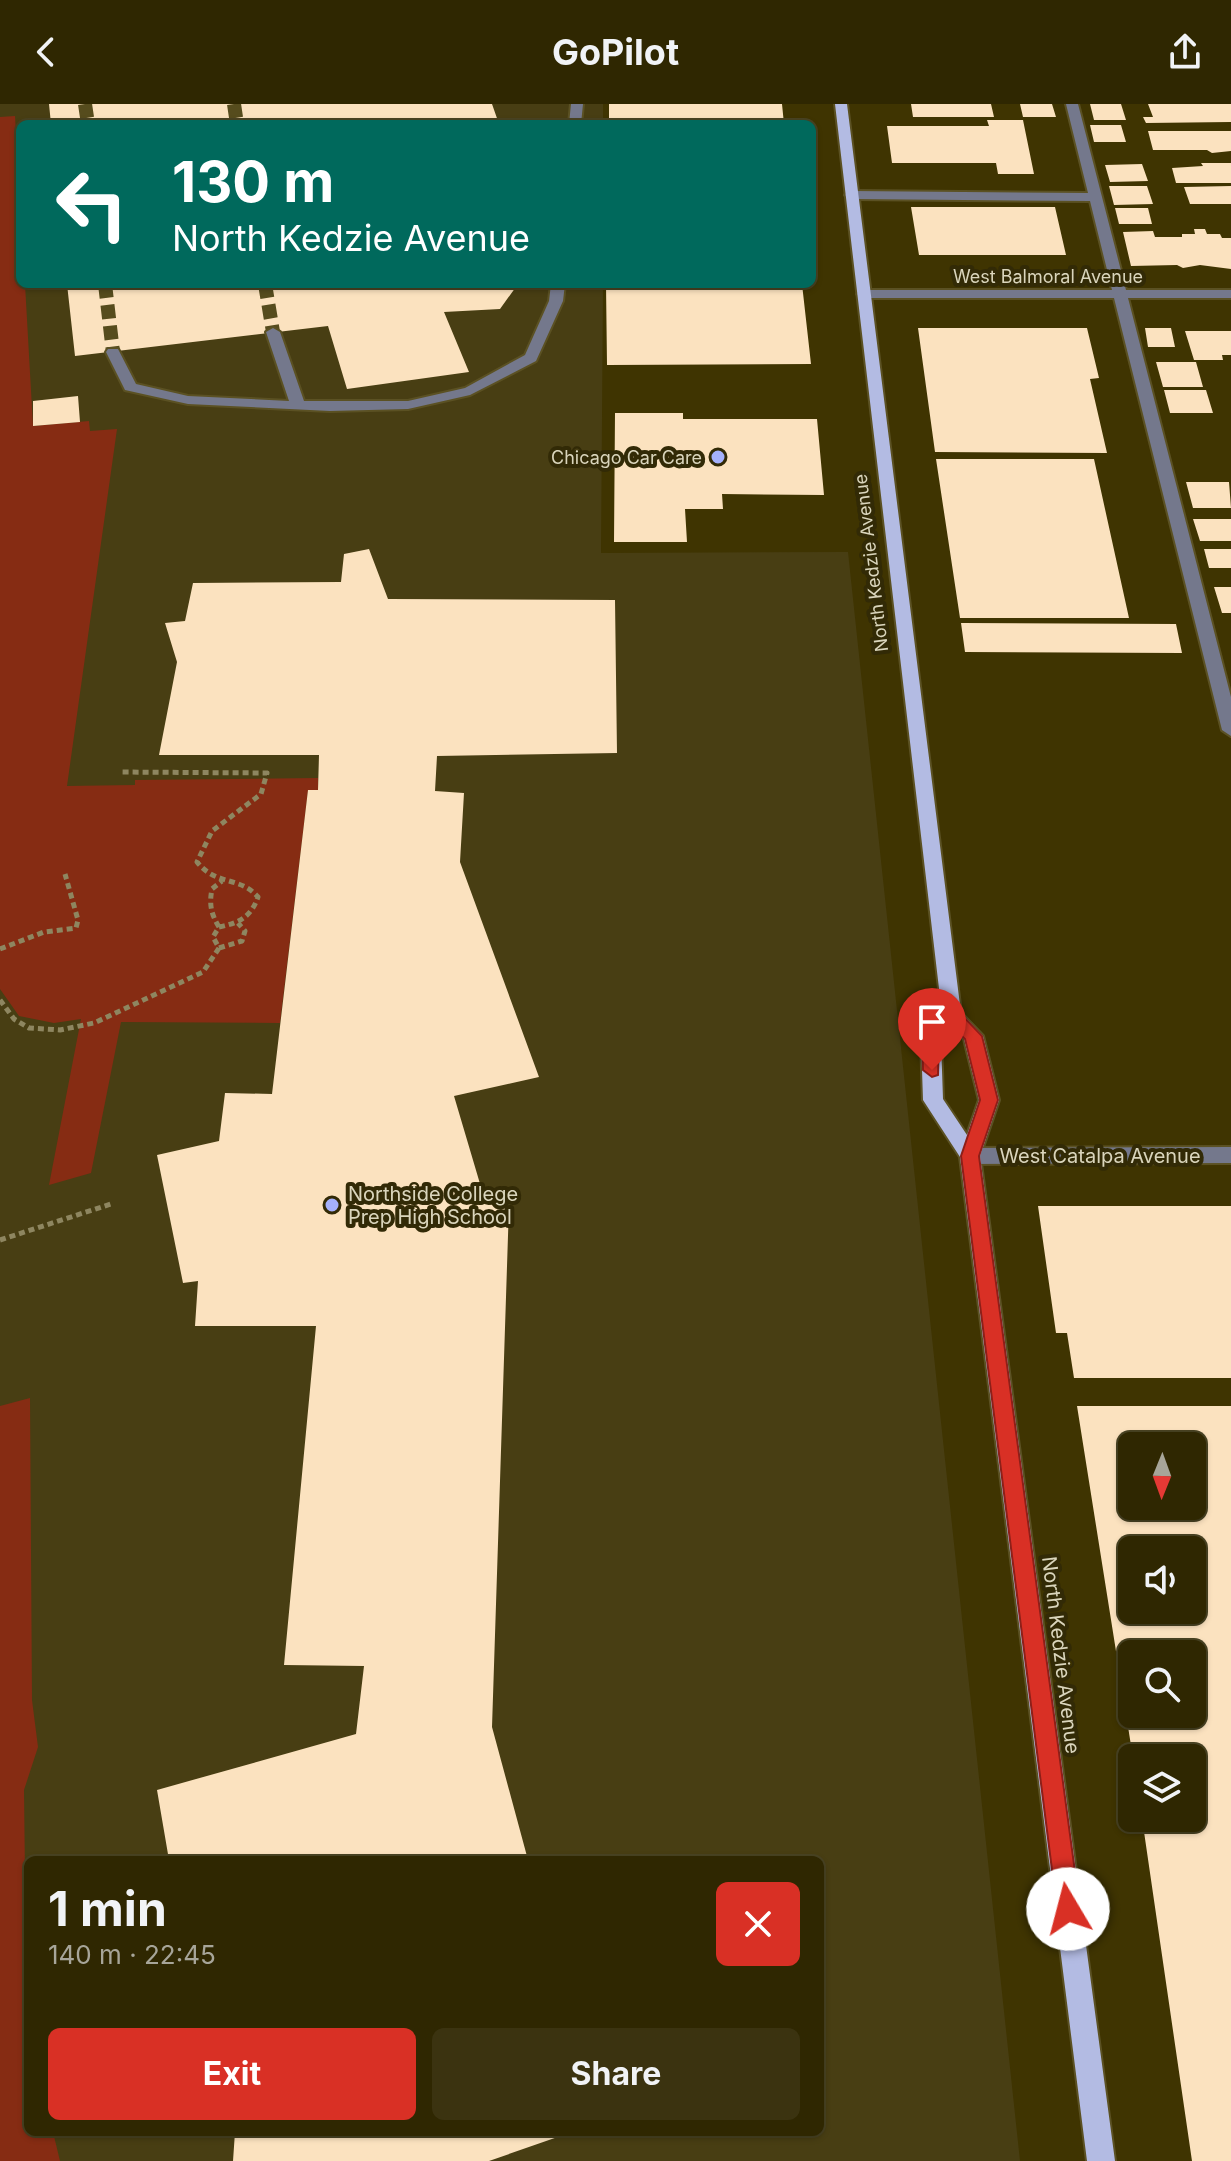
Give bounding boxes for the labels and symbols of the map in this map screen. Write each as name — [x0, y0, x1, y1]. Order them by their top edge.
street label: West Balmoral Avenue — [953, 266, 1143, 287]
place label: Chicago Car Care — [551, 447, 702, 468]
marker: Chicago Car Care — [709, 448, 727, 466]
street label: North Kedzie Avenue — [850, 473, 892, 653]
pin — [898, 988, 966, 1070]
street label: West Catalpa Avenue — [999, 1144, 1201, 1168]
place label: Northside College Prep High School — [348, 1182, 518, 1229]
marker: Northside College Prep High School — [323, 1196, 341, 1214]
north arrow — [1118, 1432, 1206, 1520]
street label: North Kedzie Avenue — [1037, 1555, 1085, 1755]
position arrow — [1026, 1867, 1110, 1951]

